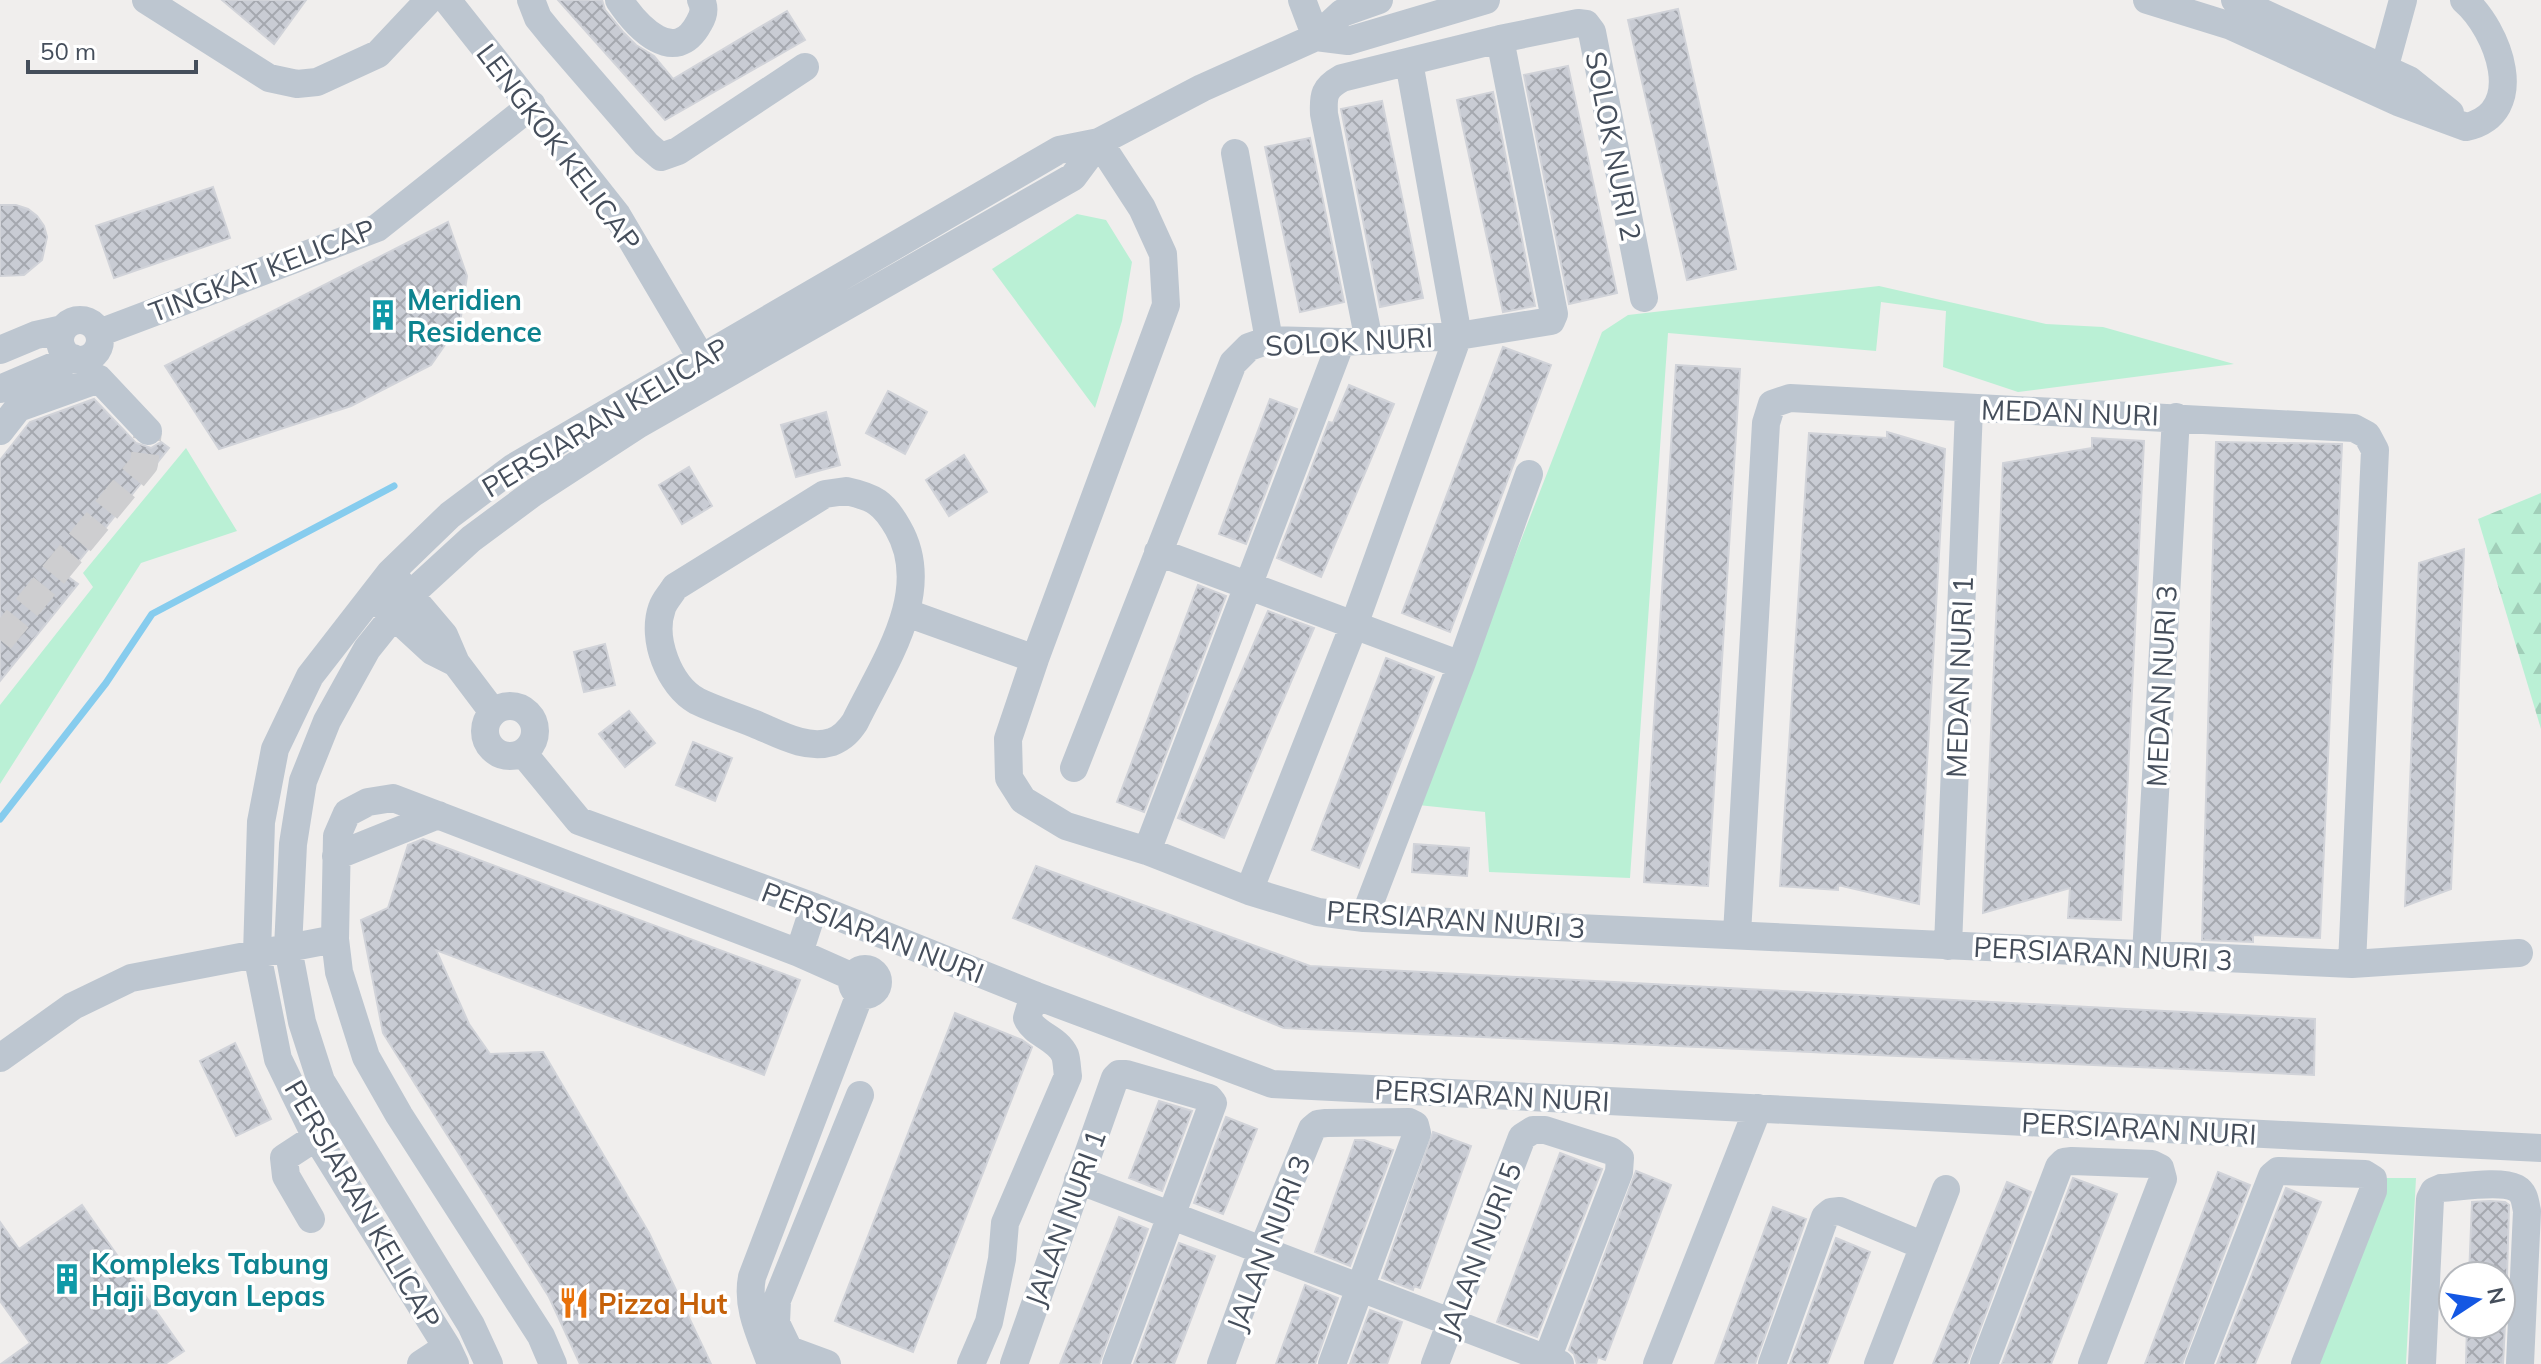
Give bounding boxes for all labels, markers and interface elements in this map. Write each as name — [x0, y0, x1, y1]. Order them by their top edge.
scale bar — [28, 24, 196, 74]
text: 50 m — [40, 36, 96, 66]
street label: LENGKOK KELICAP — [470, 36, 648, 258]
street label: SOLOK NURI 2 — [1578, 48, 1650, 244]
street label: TINGKAT KELICAP — [144, 211, 380, 329]
place label: Meridien Residence — [407, 282, 542, 349]
building icon: Meridien Residence — [366, 298, 400, 332]
street label: SOLOK NURI — [1264, 319, 1434, 363]
street label: PERSIARAN KELICAP — [475, 330, 735, 504]
street label: MEDAN NURI — [1981, 391, 2159, 433]
street label: MEDAN NURI 1 — [1938, 575, 1980, 779]
street label: MEDAN NURI 3 — [2138, 584, 2184, 788]
street label: PERSIARAN NURI — [757, 874, 989, 990]
street label: PERSIARAN NURI 3 — [1325, 892, 1587, 946]
street label: PERSIARAN NURI 3 — [1973, 929, 2233, 977]
street label: PERSIARAN NURI — [1374, 1071, 1610, 1119]
street label: PERSIARAN KELICAP — [277, 1073, 449, 1335]
street label: PERSIARAN NURI — [2021, 1104, 2257, 1152]
street label: JALAN NURI 1 — [1017, 1125, 1113, 1311]
street label: JALAN NURI 3 — [1218, 1150, 1318, 1336]
street label: JALAN NURI 5 — [1429, 1157, 1529, 1343]
place label: Kompleks Tabung Haji Bayan Lepas — [91, 1246, 329, 1313]
north arrow — [2437, 1260, 2517, 1340]
building icon: Kompleks Tabung Haji Bayan Lepas — [50, 1262, 84, 1296]
text: N — [2481, 1285, 2512, 1307]
restaurant icon: Pizza Hut — [557, 1286, 591, 1320]
place label: Pizza Hut — [598, 1286, 728, 1321]

